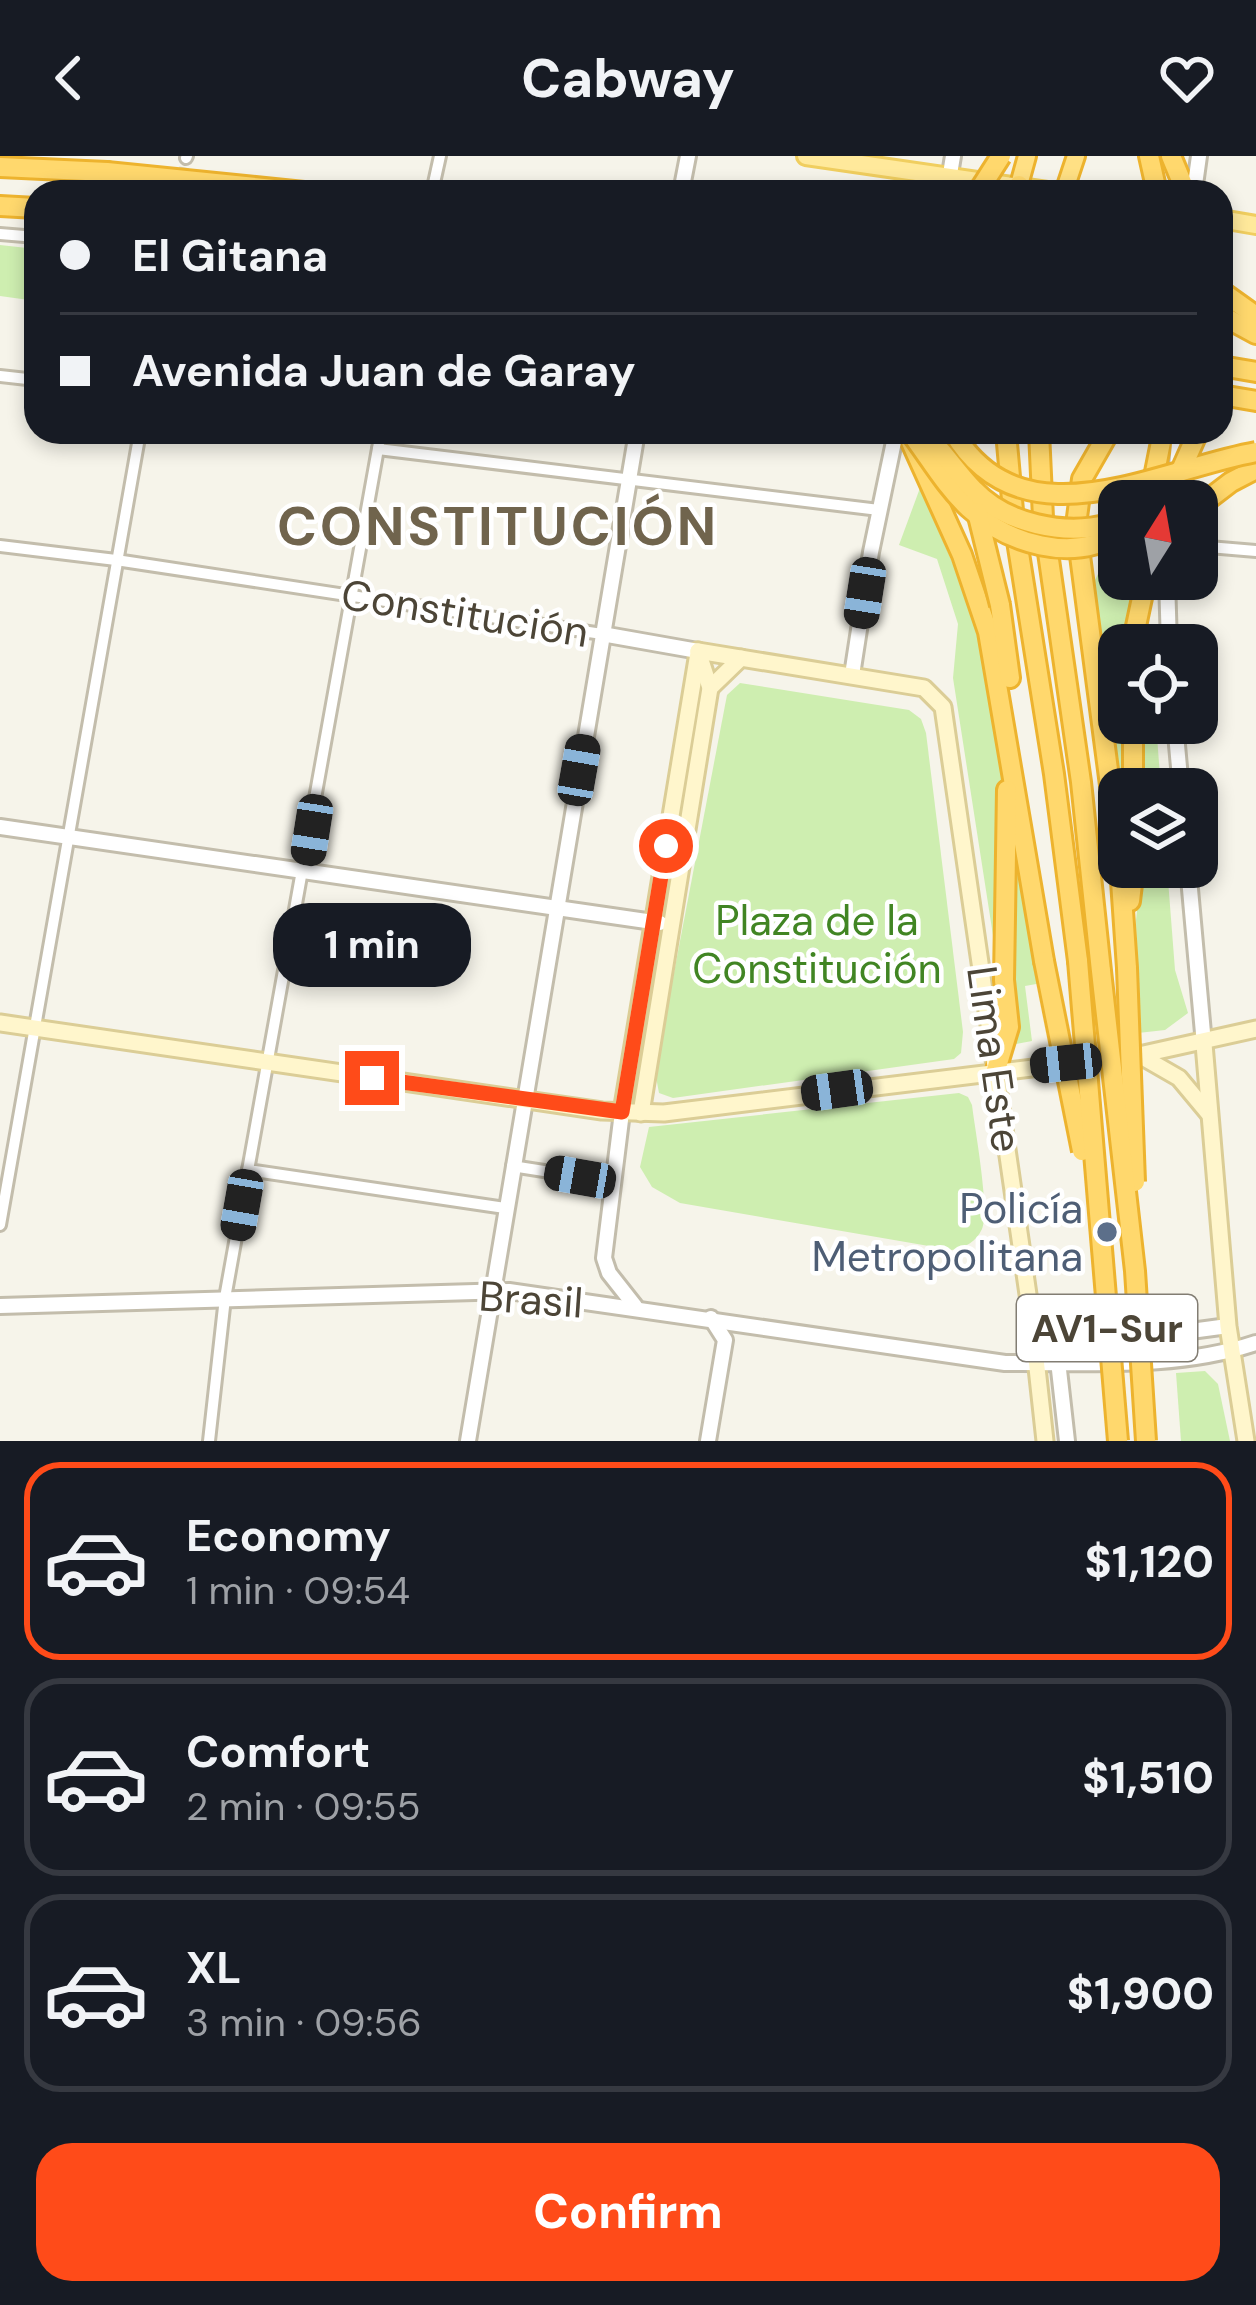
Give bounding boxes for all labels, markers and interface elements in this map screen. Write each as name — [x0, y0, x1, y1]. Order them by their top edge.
text: Cabway — [521, 43, 735, 114]
icon: back — [36, 45, 102, 111]
icon: heart — [1154, 45, 1220, 111]
text: El Gitana — [132, 226, 328, 285]
text: Avenida Juan de Garay — [132, 341, 636, 400]
north arrow — [1098, 480, 1218, 600]
map controls — [1098, 480, 1218, 888]
district label: CONSTITUCIÓN — [277, 491, 719, 562]
car — [842, 555, 888, 631]
street label: Constitución — [337, 567, 592, 660]
button: locate — [1098, 624, 1218, 744]
car — [555, 731, 603, 809]
button: layers — [1098, 768, 1218, 888]
car — [289, 792, 335, 868]
route start — [639, 819, 693, 873]
park label: Plaza de la Constitución — [692, 893, 942, 996]
callout: 1 min — [273, 904, 471, 988]
text: 1 min — [324, 919, 420, 970]
street label: Lima Este — [954, 963, 1035, 1156]
car — [1028, 1041, 1104, 1085]
route end — [345, 1051, 399, 1105]
car — [799, 1067, 875, 1113]
car — [541, 1153, 619, 1201]
car — [218, 1166, 266, 1244]
place label: Policía Metropolitana — [812, 1181, 1083, 1284]
marker: Policía Metropolitana — [1094, 1219, 1120, 1245]
street label: Brasil — [477, 1268, 585, 1331]
road number: AV1-Sur — [1017, 1295, 1197, 1361]
text: Economy — [186, 1506, 391, 1565]
icon: car — [42, 1507, 150, 1615]
text: $1,120 — [1085, 1532, 1214, 1591]
text: 1 min · 09:54 — [186, 1565, 410, 1616]
text: Comfort — [186, 1722, 370, 1781]
icon: car — [42, 1723, 150, 1831]
text: $1,510 — [1082, 1748, 1214, 1807]
text: 2 min · 09:55 — [186, 1781, 420, 1832]
text: XL — [186, 1938, 241, 1997]
icon: car — [42, 1939, 150, 2047]
text: $1,900 — [1067, 1964, 1214, 2023]
text: 3 min · 09:56 — [186, 1997, 422, 2048]
button: Confirm — [36, 2143, 1220, 2281]

